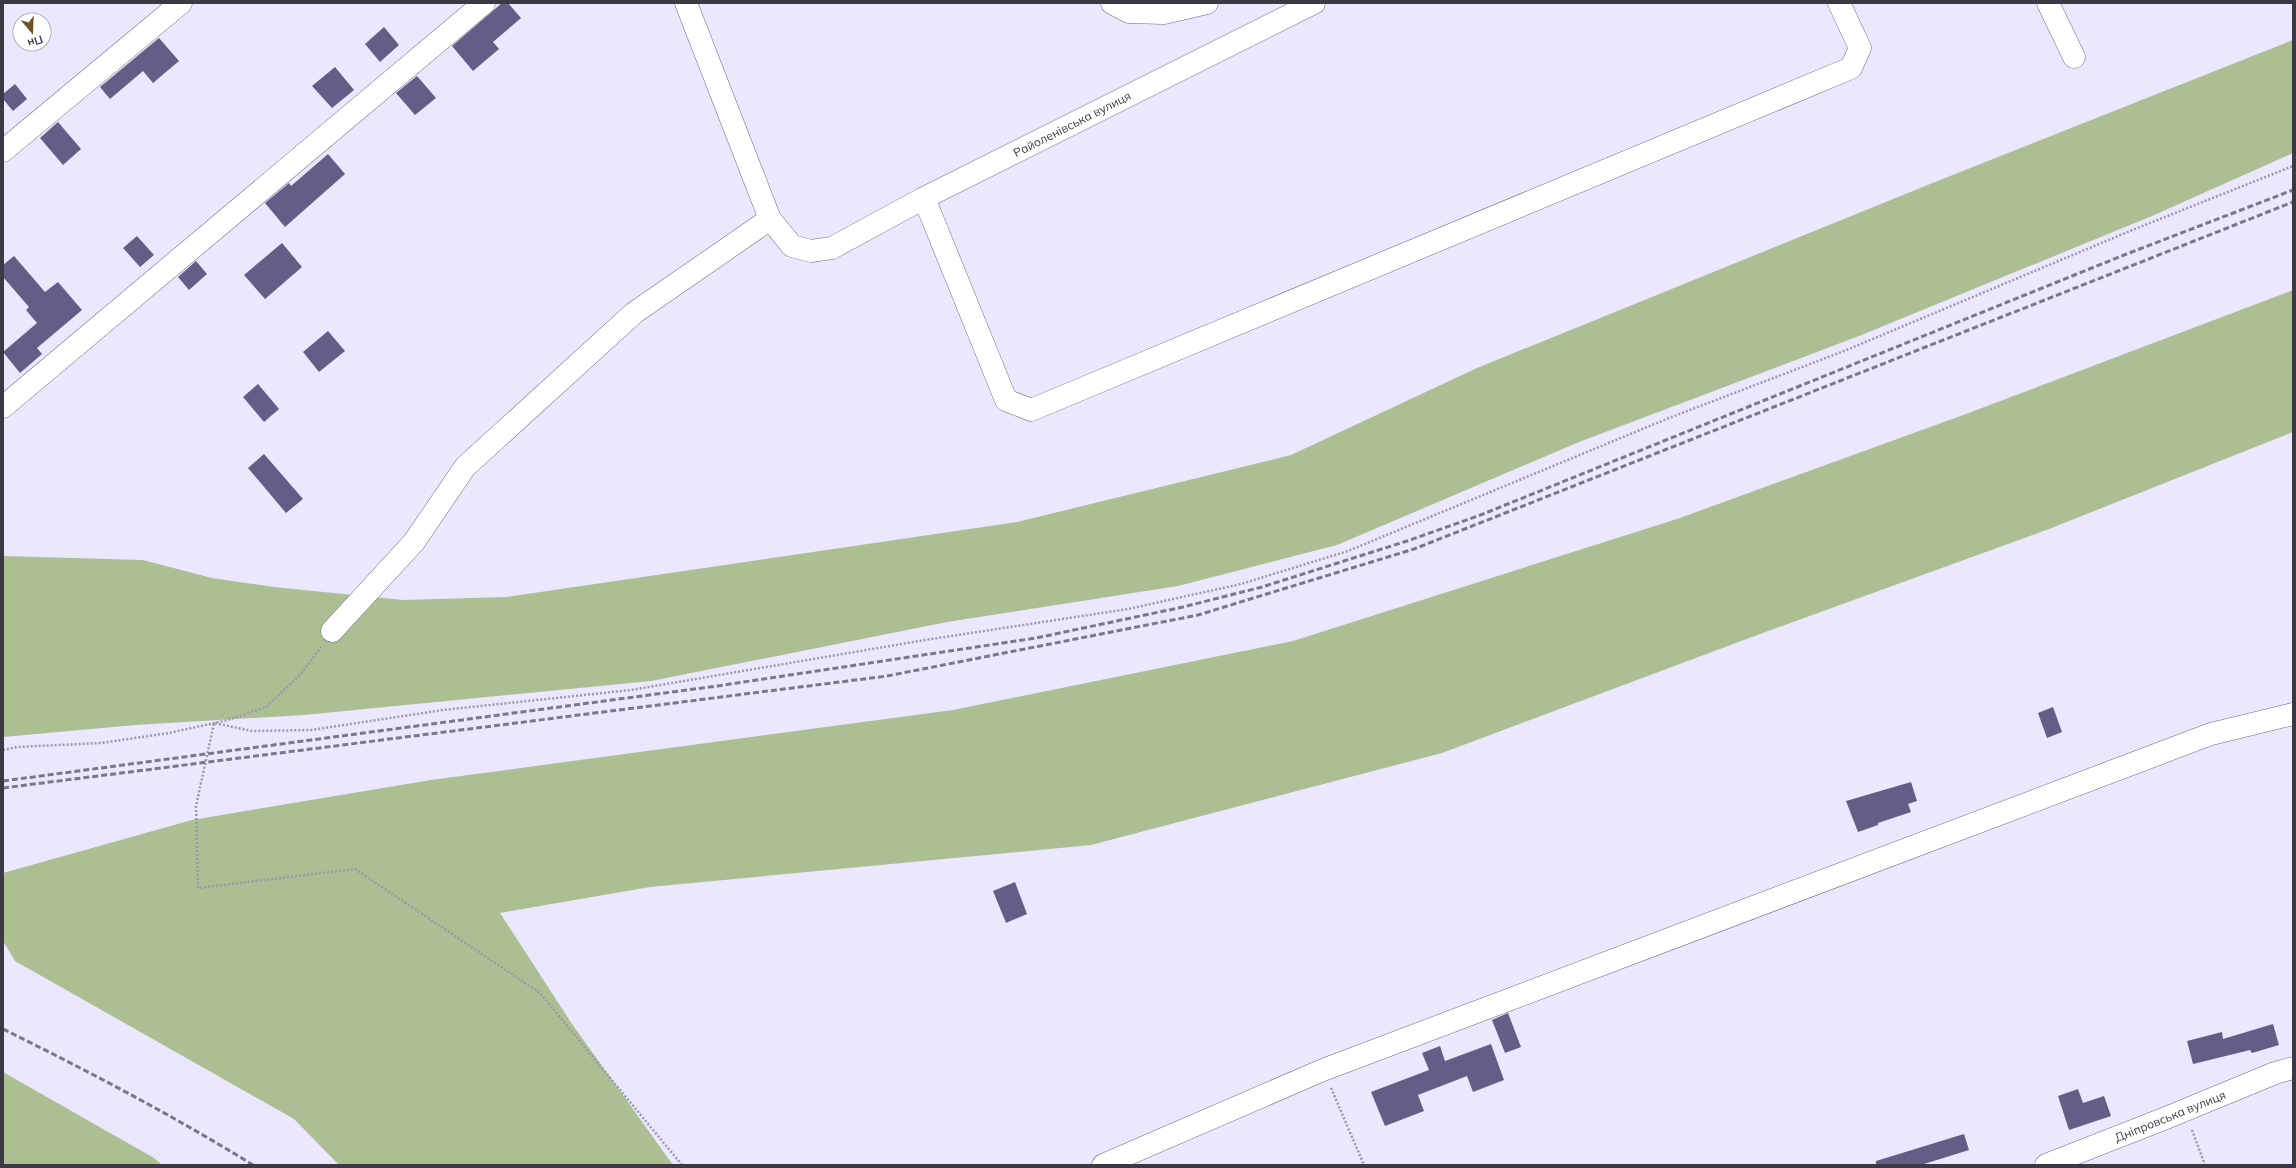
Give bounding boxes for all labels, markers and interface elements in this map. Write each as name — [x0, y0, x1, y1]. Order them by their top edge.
north arrow — [12, 12, 52, 52]
text: Пн — [26, 32, 45, 51]
street label: Райоленівська вулиця — [1011, 88, 1133, 160]
street label: Дніпровська вулиця — [2112, 1087, 2228, 1145]

